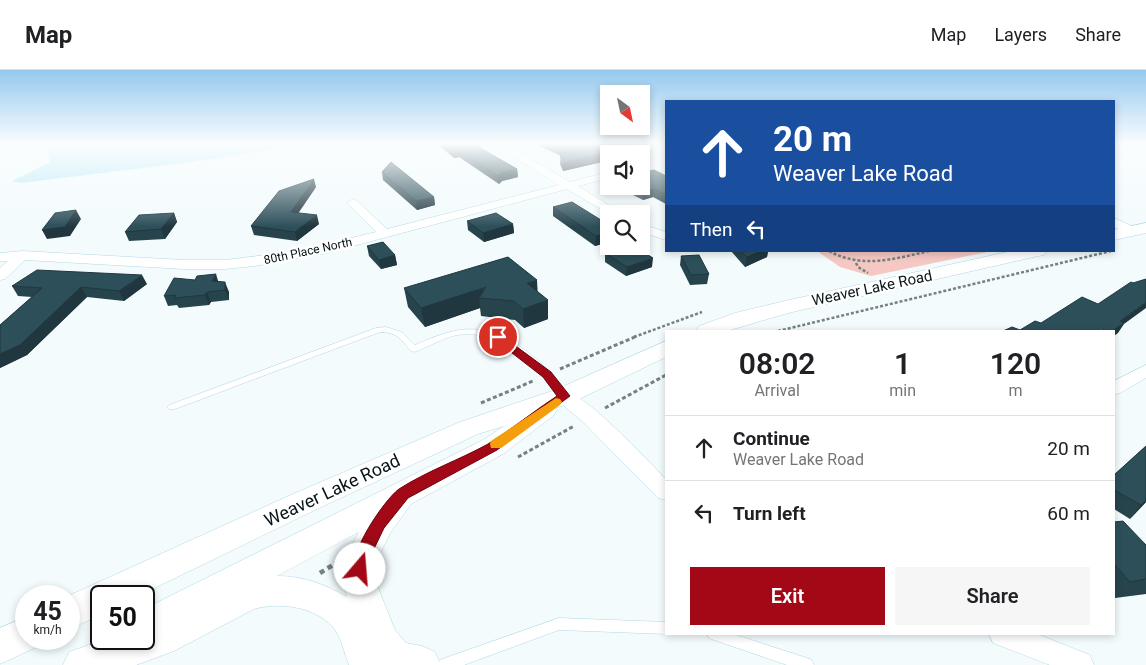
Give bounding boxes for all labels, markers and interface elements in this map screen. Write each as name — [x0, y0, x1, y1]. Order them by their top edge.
text: Map — [25, 21, 72, 49]
text: Map — [931, 24, 966, 45]
text: Layers — [994, 24, 1047, 45]
text: Share — [1075, 24, 1121, 45]
north arrow — [600, 85, 650, 135]
map controls — [600, 85, 650, 255]
text: 20 m — [773, 119, 852, 160]
icon: ahead — [690, 120, 755, 185]
button: sound — [600, 145, 650, 195]
text: Weaver Lake Road — [773, 161, 953, 186]
button: search — [600, 205, 650, 255]
icon: left — [742, 215, 770, 243]
text: Then — [690, 218, 732, 241]
street label: 80th Place North — [263, 235, 353, 267]
street label: Weaver Lake Road — [810, 266, 934, 310]
pin — [477, 316, 519, 358]
icon: arrive — [484, 323, 512, 351]
text: 08:02 — [739, 346, 816, 381]
text: 1 — [894, 346, 911, 381]
text: 120 — [990, 346, 1041, 381]
text: Arrival — [754, 381, 800, 400]
text: min — [889, 381, 916, 400]
text: m — [1008, 381, 1023, 400]
text: Continue — [733, 427, 810, 450]
icon: ahead — [690, 434, 718, 462]
text: 20 m — [1047, 437, 1090, 460]
street label: Weaver Lake Road — [261, 449, 403, 531]
text: Weaver Lake Road — [733, 450, 864, 469]
icon: left — [690, 499, 718, 527]
text: Turn left — [733, 502, 806, 525]
text: 60 m — [1047, 502, 1090, 525]
position arrow — [333, 542, 385, 594]
button: Exit — [690, 567, 885, 625]
button: Share — [895, 567, 1090, 625]
speed limit sign: 50 — [90, 585, 155, 650]
text: 45 — [33, 597, 62, 626]
text: km/h — [33, 623, 62, 637]

